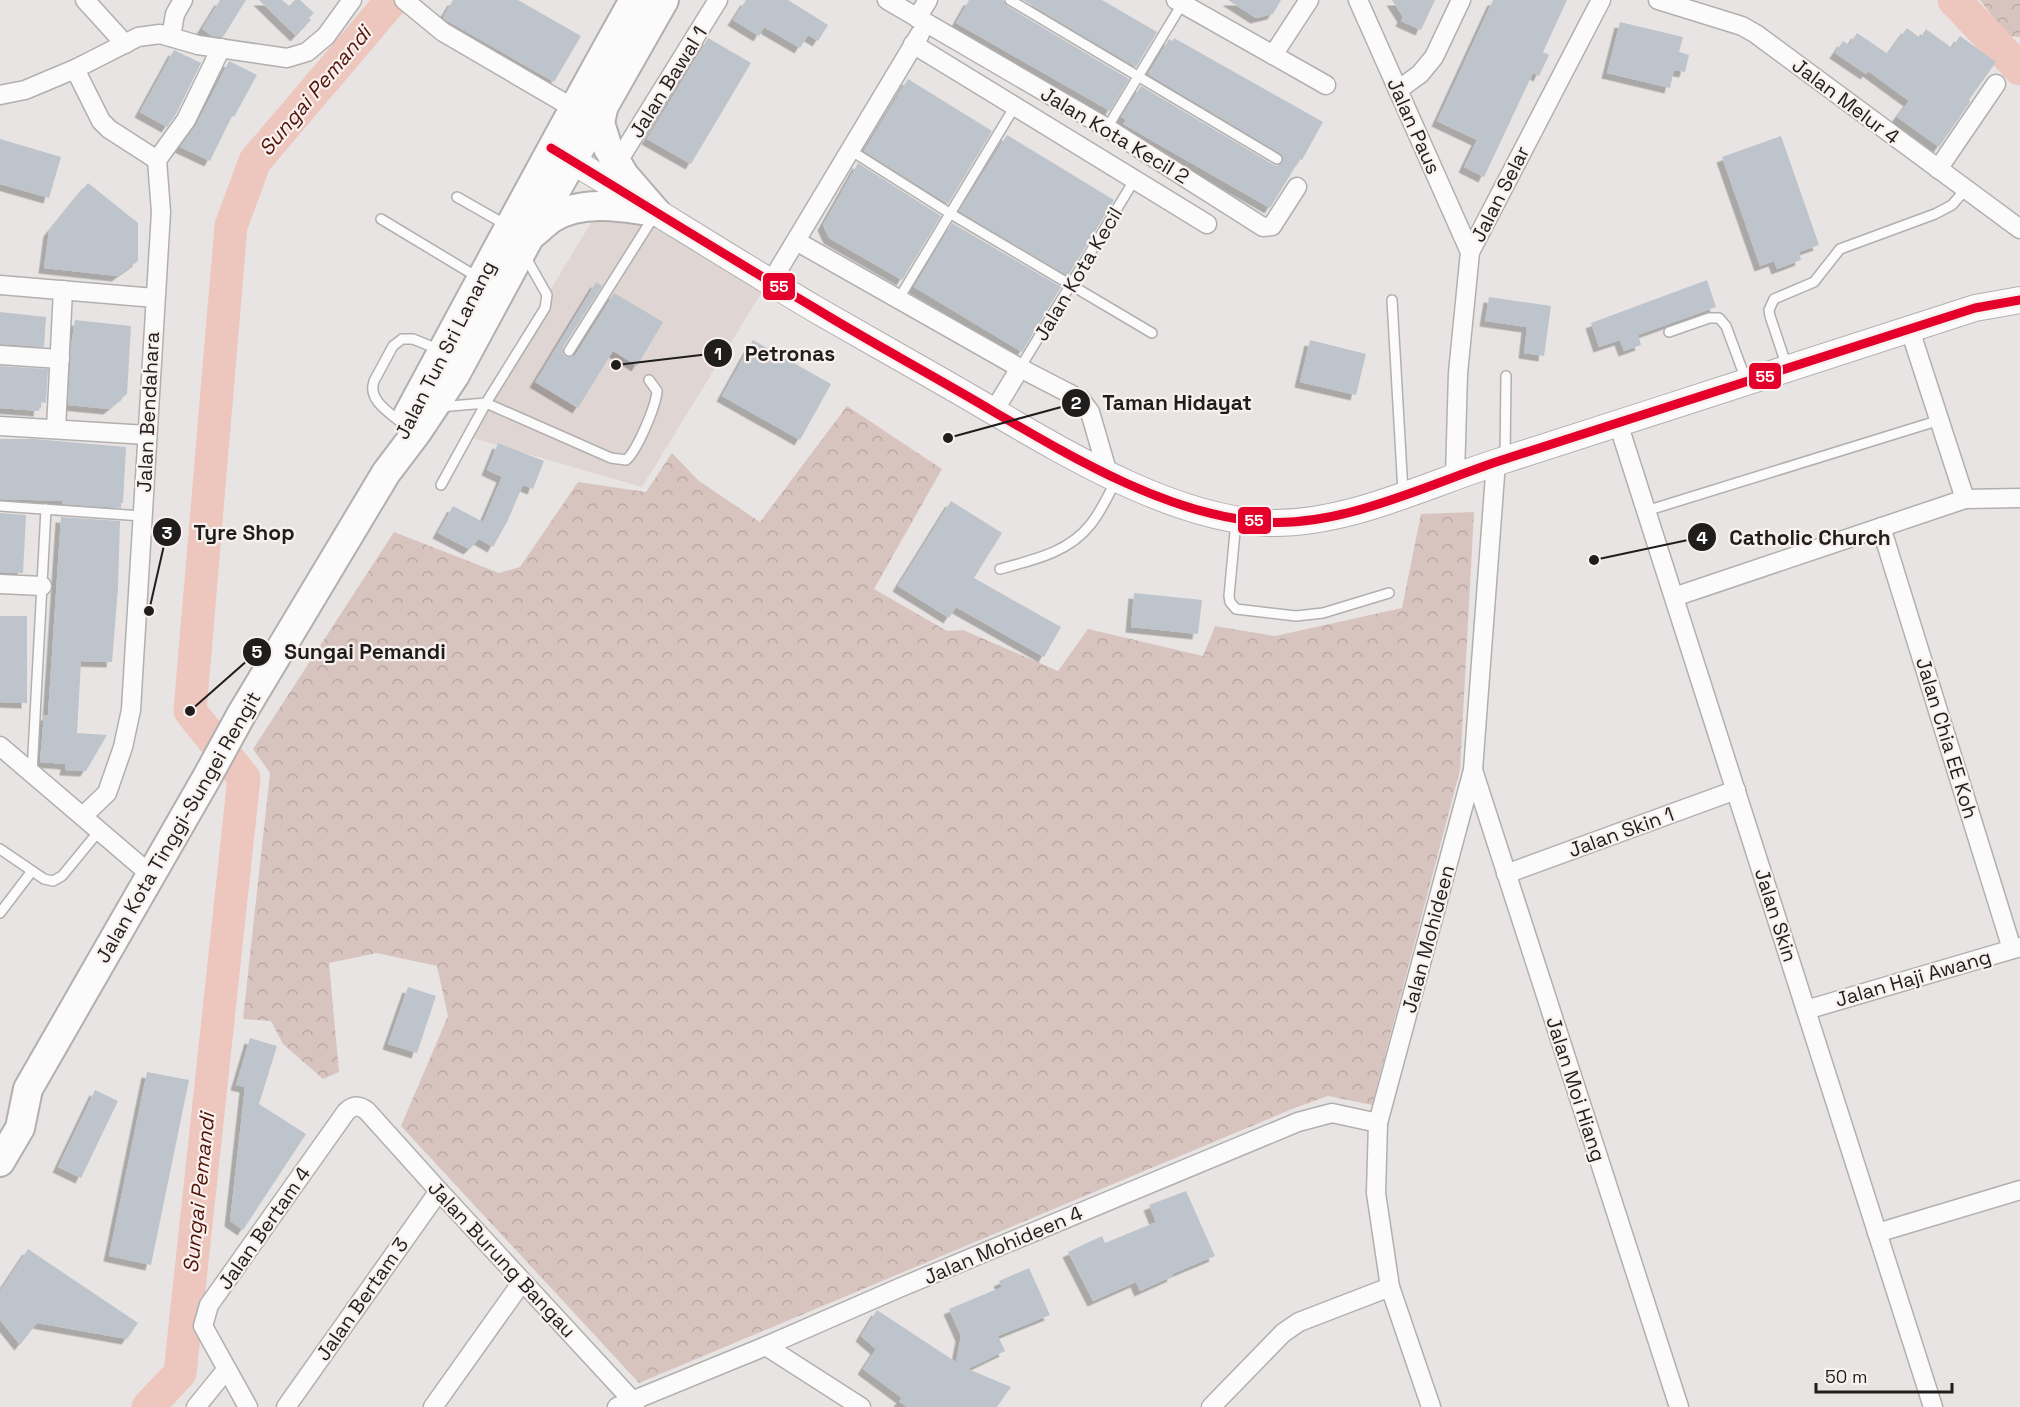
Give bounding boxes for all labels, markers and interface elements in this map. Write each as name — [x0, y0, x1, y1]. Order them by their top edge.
water label: Sungai Pemandi — [253, 18, 379, 161]
street label: Jalan Bawal 1 — [623, 21, 713, 143]
street label: Jalan Melur 4 — [1787, 52, 1905, 150]
street label: Jalan Paus — [1381, 74, 1447, 178]
street label: Jalan Kota Kecil 2 — [1036, 80, 1194, 190]
street label: Jalan Selar — [1465, 141, 1535, 247]
street label: Jalan Kota Kecil — [1028, 202, 1128, 346]
street label: Jalan Tun Sri Lanang — [389, 256, 501, 444]
line badge: 55 — [762, 272, 796, 301]
text: 55 — [769, 276, 789, 297]
street label: Jalan Bendahara — [131, 331, 165, 493]
callout: Petronas — [703, 334, 847, 373]
text: Petronas — [745, 340, 835, 367]
text: 1 — [714, 342, 722, 365]
line badge: 55 — [1748, 362, 1782, 390]
text: 55 — [1755, 366, 1775, 387]
callout: Taman Hidayat — [1061, 384, 1264, 423]
text: Taman Hidayat — [1102, 389, 1252, 416]
text: 2 — [1071, 391, 1082, 414]
line badge: 55 — [1237, 506, 1272, 535]
text: 55 — [1244, 510, 1264, 531]
callout: Tyre Shop — [152, 513, 307, 552]
callout: Catholic Church — [1687, 518, 1902, 557]
text: Tyre Shop — [193, 519, 295, 546]
text: 3 — [162, 521, 173, 544]
text: Catholic Church — [1729, 524, 1891, 551]
text: 4 — [1696, 526, 1708, 549]
callout: Sungai Pemandi — [242, 632, 458, 671]
text: Sungai Pemandi — [284, 638, 446, 665]
text: 5 — [252, 640, 263, 663]
street label: Jalan Chia EE Koh — [1910, 654, 1984, 822]
street label: Jalan Kota Tinggi-Sungei Rengit — [89, 687, 267, 967]
street label: Jalan Skin 1 — [1565, 801, 1677, 863]
street label: Jalan Mohideen — [1396, 862, 1460, 1016]
street label: Jalan Skin — [1749, 865, 1803, 965]
street label: Jalan Haji Awang — [1832, 943, 1994, 1013]
street label: Jalan Moi Hiang — [1540, 1013, 1612, 1165]
water label: Sungai Pemandi — [177, 1109, 221, 1274]
street label: Jalan Bertam 4 — [212, 1161, 316, 1295]
street label: Jalan Burung Bangau — [422, 1175, 582, 1343]
street label: Jalan Mohideen 4 — [920, 1200, 1086, 1290]
street label: Jalan Bertam 3 — [310, 1232, 414, 1366]
scale bar — [1816, 1356, 1952, 1394]
text: 50 m — [1825, 1365, 1867, 1388]

